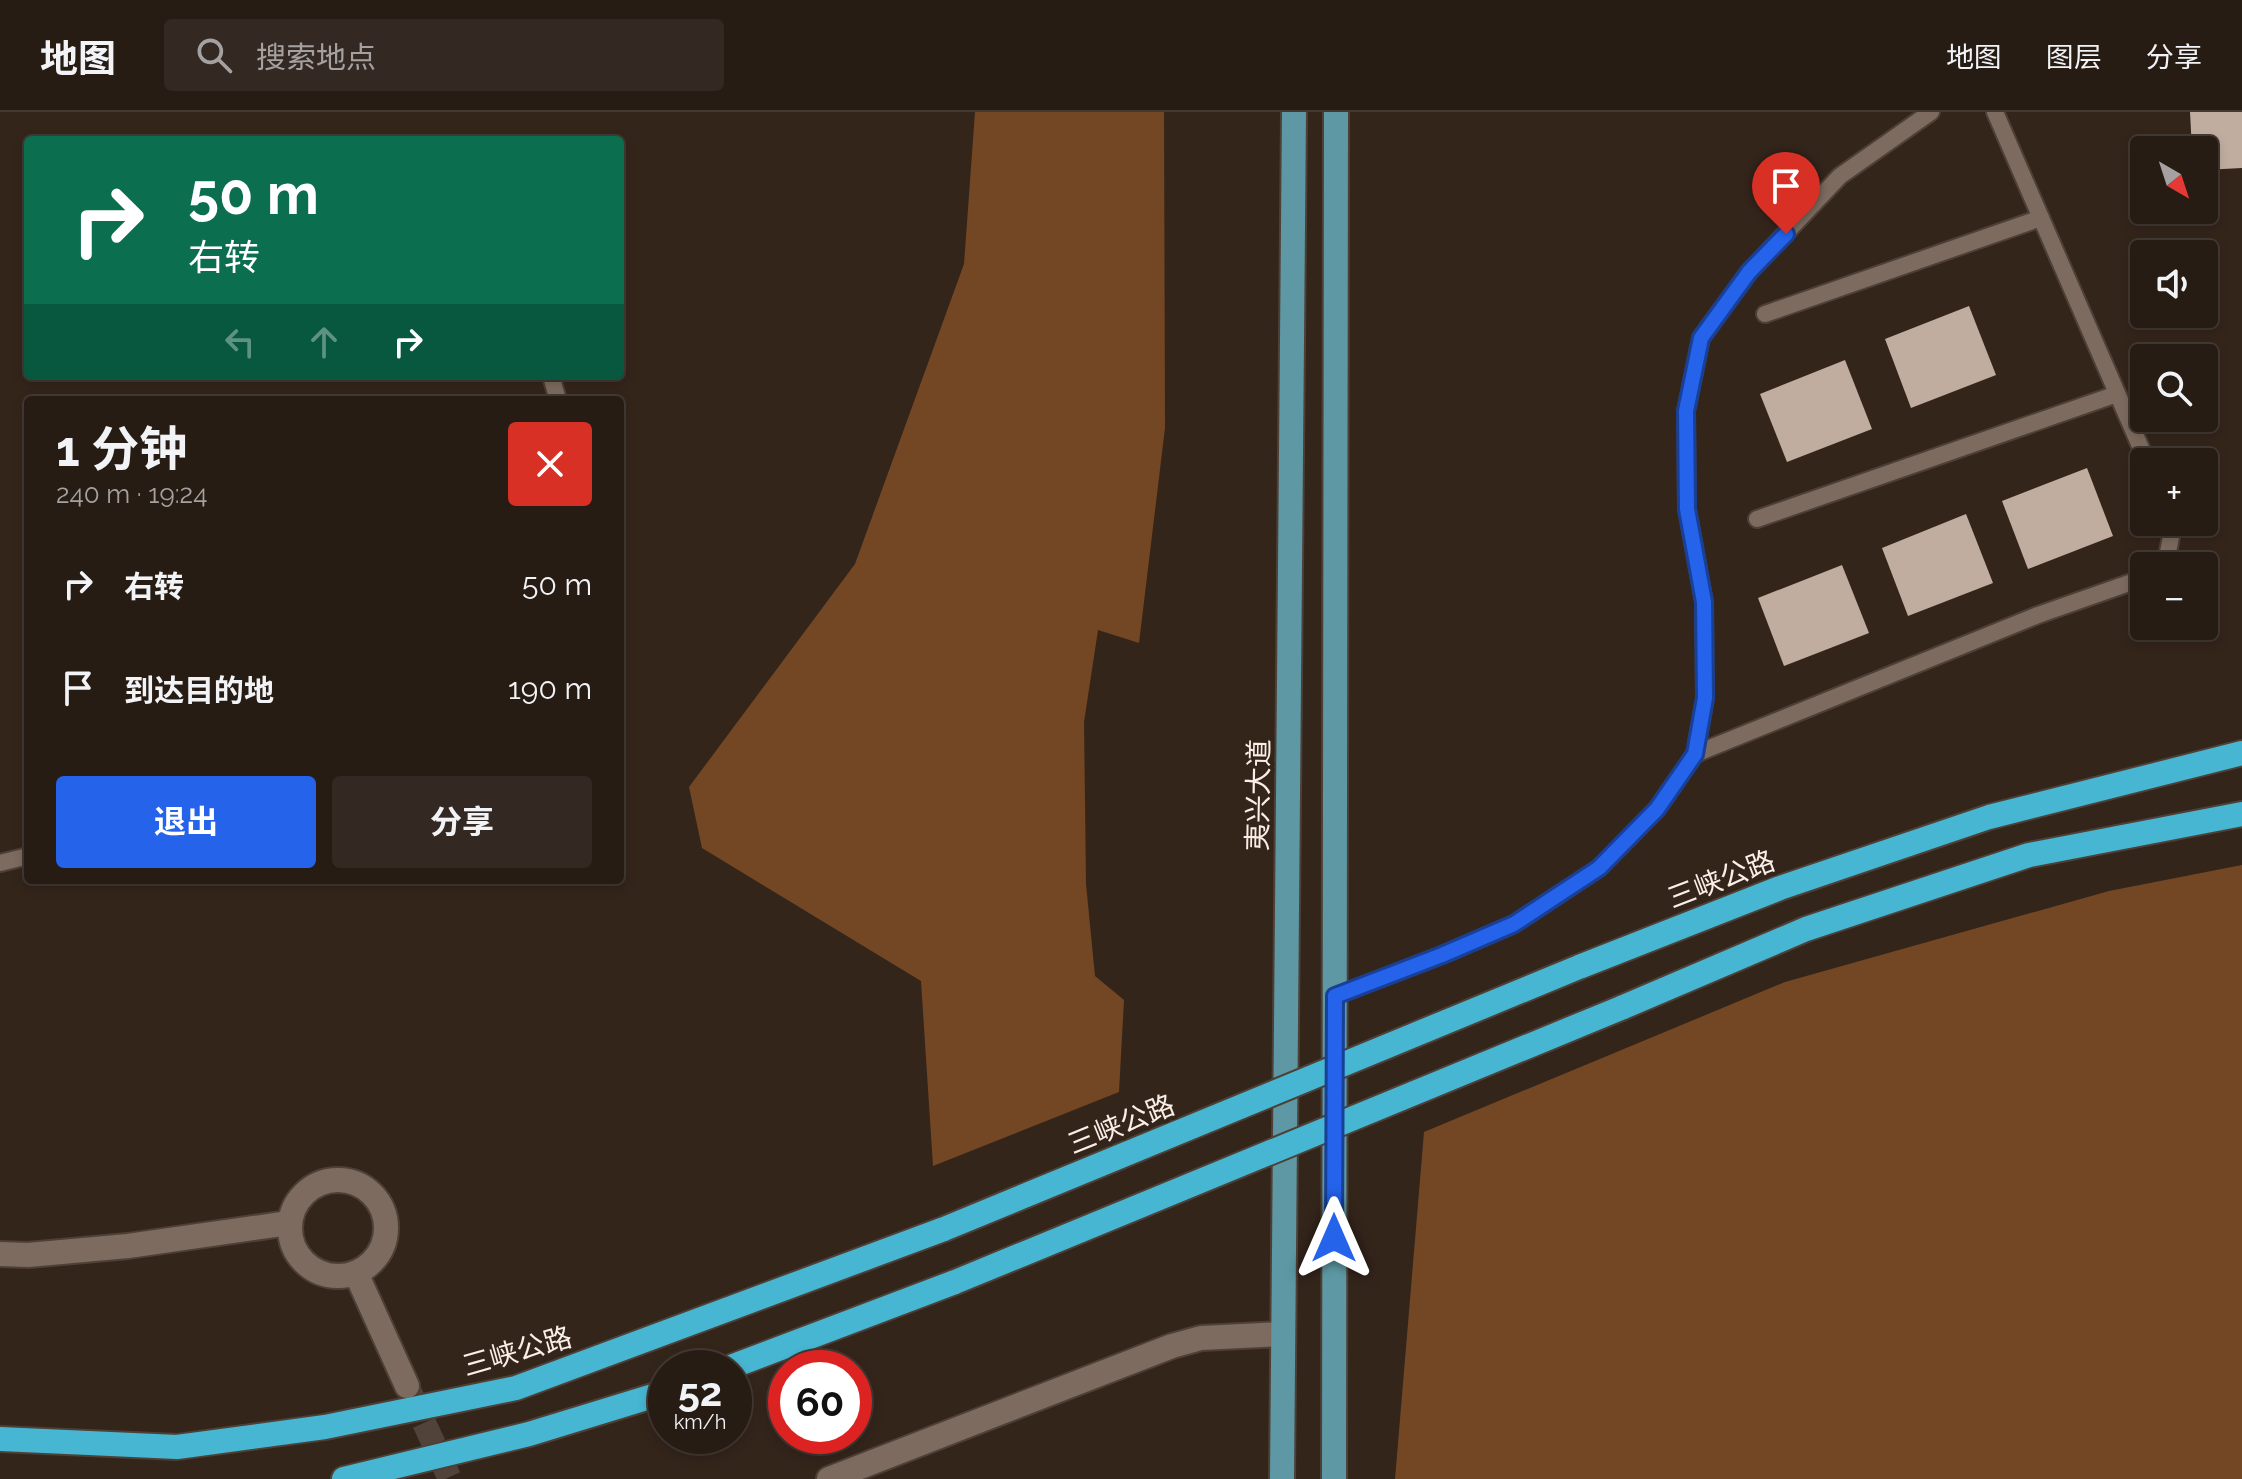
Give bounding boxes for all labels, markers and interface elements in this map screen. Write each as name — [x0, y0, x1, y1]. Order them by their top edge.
search box — [164, 19, 724, 91]
icon: search — [192, 33, 236, 77]
text: 地图 — [40, 36, 116, 81]
text: 搜索地点 — [256, 40, 376, 75]
text: 地图 — [1946, 41, 2002, 74]
text: 图层 — [2046, 41, 2102, 74]
text: 分享 — [2146, 41, 2202, 74]
north arrow — [2130, 136, 2218, 224]
map controls — [2130, 136, 2218, 640]
pin — [1752, 152, 1820, 234]
text: 50 m — [188, 161, 319, 227]
icon: arrive — [1764, 164, 1808, 208]
icon: right — [56, 168, 160, 272]
text: 右转 — [188, 236, 260, 278]
button: sound — [2130, 240, 2218, 328]
icon: left — [218, 320, 262, 364]
icon: ahead — [302, 320, 346, 364]
icon: right — [386, 320, 430, 364]
button: search — [2130, 344, 2218, 432]
text: 1 分钟 — [56, 421, 187, 477]
button: close — [508, 422, 592, 506]
button: + — [2130, 448, 2218, 536]
text: 240 m · 19:24 — [56, 479, 207, 509]
button: − — [2130, 552, 2218, 640]
icon: right — [56, 562, 100, 606]
text: 50 m — [522, 567, 592, 602]
text: 右转 — [124, 569, 184, 604]
icon: arrive — [56, 666, 100, 710]
text: 190 m — [508, 671, 592, 706]
text: 到达目的地 — [124, 673, 274, 708]
street label: 夷兴大道 — [1241, 739, 1276, 851]
button: 退出 — [56, 776, 316, 868]
button: 分享 — [332, 776, 592, 868]
street label: 三峡公路 — [1663, 844, 1779, 915]
street label: 三峡公路 — [1063, 1088, 1179, 1161]
position arrow — [1292, 1196, 1376, 1280]
street label: 三峡公路 — [459, 1320, 576, 1383]
speed limit sign: 60 — [768, 1350, 872, 1454]
text: 52 — [678, 1368, 722, 1415]
text: km/h — [674, 1410, 726, 1434]

